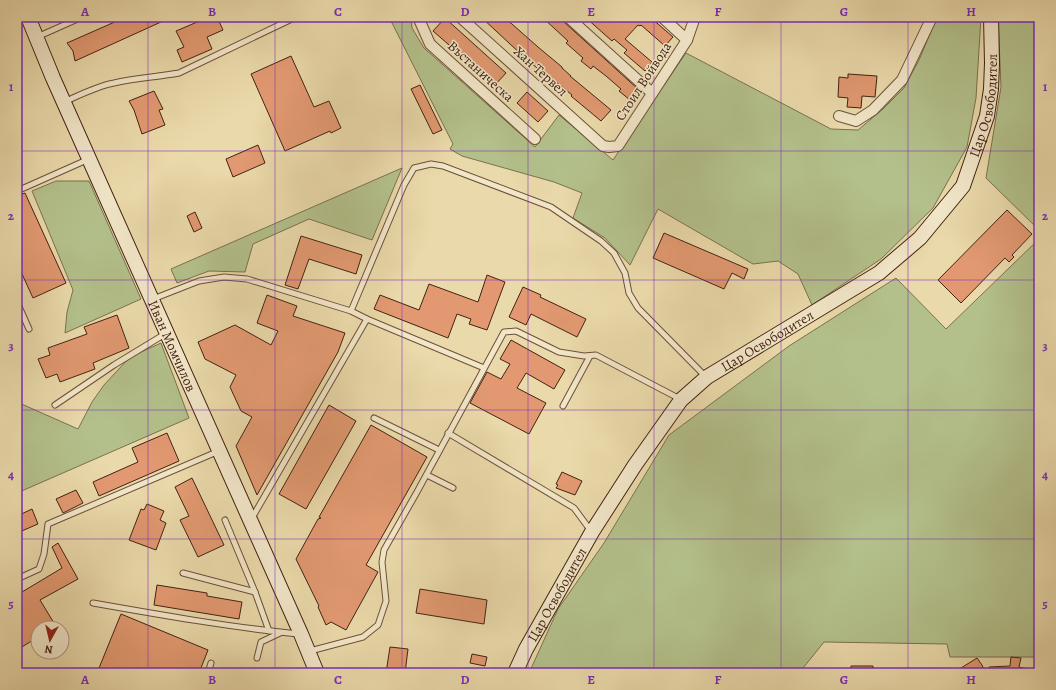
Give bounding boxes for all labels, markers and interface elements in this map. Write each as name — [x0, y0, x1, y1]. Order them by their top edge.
text: A — [80, 3, 90, 20]
text: B — [208, 3, 216, 20]
text: C — [334, 3, 342, 20]
text: D — [460, 3, 470, 20]
text: E — [587, 3, 595, 20]
text: F — [715, 3, 722, 20]
text: G — [840, 3, 848, 20]
text: H — [966, 3, 976, 20]
street label: Въстаническа — [443, 37, 518, 107]
street label: Стоил Войвода — [611, 38, 676, 124]
street label: Хан Тервел — [509, 42, 572, 101]
street label: Цар Освободител — [965, 54, 1002, 160]
text: 1 — [9, 78, 14, 95]
text: 1 — [1043, 78, 1048, 95]
text: 2 — [8, 207, 15, 224]
text: 2 — [1042, 207, 1049, 224]
street label: Иван Момчилов — [143, 297, 201, 395]
street label: Цар Освободител — [717, 306, 817, 376]
text: 3 — [8, 337, 14, 354]
text: 3 — [1042, 337, 1048, 354]
text: 4 — [8, 466, 14, 483]
text: 4 — [1042, 466, 1048, 483]
street label: Цар Освободител — [523, 544, 591, 645]
text: 5 — [8, 595, 14, 612]
text: 5 — [1042, 595, 1048, 612]
north arrow — [30, 620, 70, 660]
text: N — [44, 641, 54, 657]
text: A — [80, 671, 90, 688]
text: B — [208, 671, 216, 688]
text: C — [334, 671, 342, 688]
text: D — [460, 671, 470, 688]
text: E — [587, 671, 595, 688]
text: F — [715, 671, 722, 688]
text: G — [840, 671, 848, 688]
text: H — [966, 671, 976, 688]

